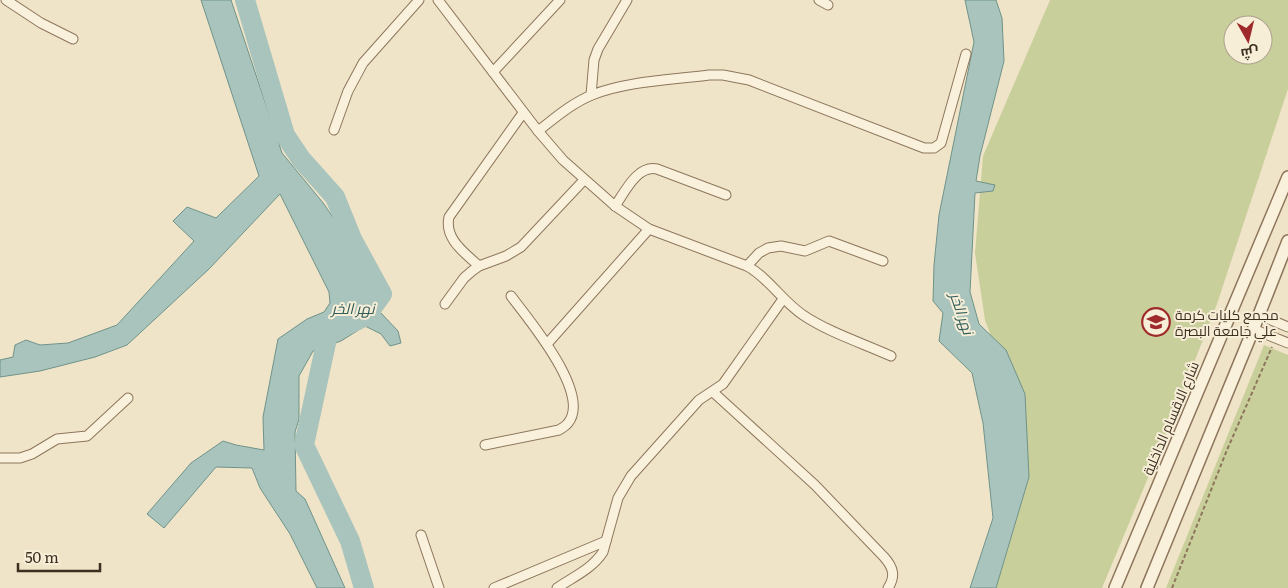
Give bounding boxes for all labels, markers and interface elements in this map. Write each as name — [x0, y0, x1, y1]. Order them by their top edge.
north arrow — [1223, 15, 1273, 65]
text: ش — [1240, 43, 1260, 65]
water label: نهر الخر — [944, 287, 982, 339]
water label: نهر الخر — [330, 296, 376, 319]
place label: مجمع كليات كرمة علي جامعة البصرة — [1175, 304, 1279, 343]
school or university icon: مجمع كليات كرمة علي جامعة البصرة — [1141, 307, 1171, 337]
street label: شارع الاقسام الداخلية — [1137, 358, 1204, 478]
scale bar — [18, 540, 100, 572]
text: 50 m — [25, 545, 59, 568]

